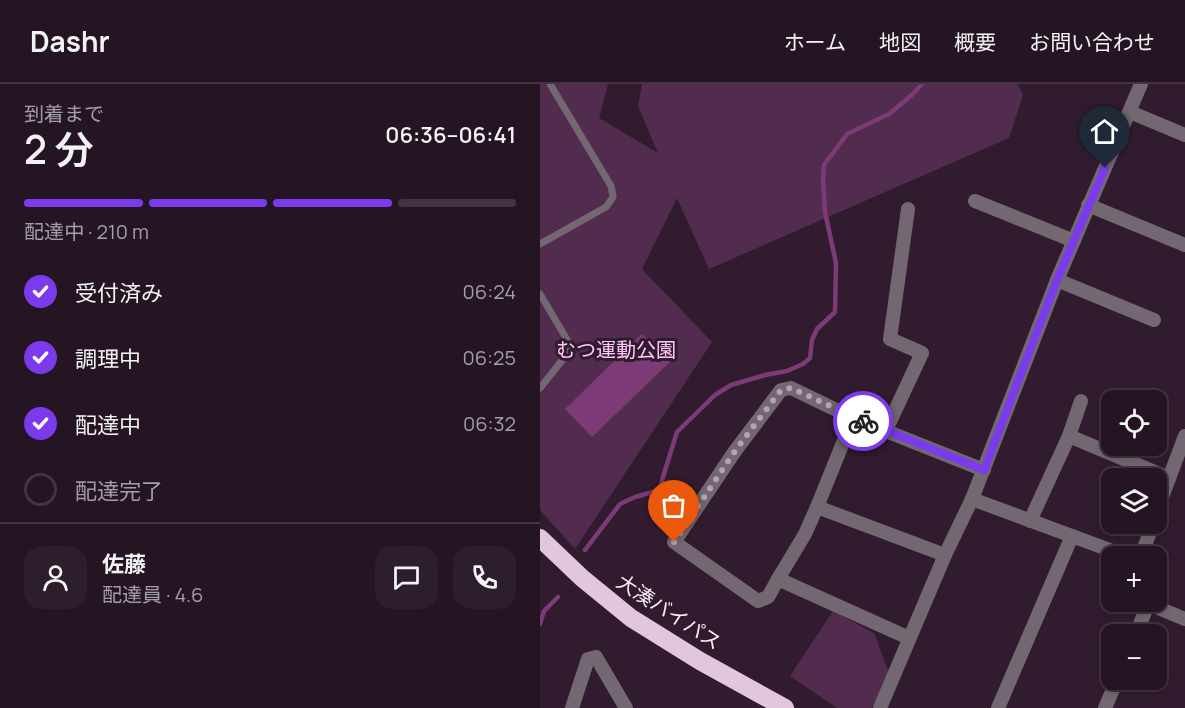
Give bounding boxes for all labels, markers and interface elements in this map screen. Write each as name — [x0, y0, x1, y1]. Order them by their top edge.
text: Dashr — [30, 22, 110, 60]
text: ホーム — [784, 28, 846, 56]
text: 地図 — [879, 28, 921, 56]
text: 概要 — [954, 28, 996, 56]
text: お問い合わせ — [1029, 28, 1155, 56]
text: 到着まで — [24, 100, 104, 127]
pin — [1079, 106, 1130, 168]
icon: home — [1088, 115, 1121, 148]
text: 06:36–06:41 — [385, 120, 516, 150]
text: 2 分 — [24, 122, 94, 176]
text: 配達中 · 210 m — [24, 218, 149, 245]
icon: check — [24, 275, 57, 308]
text: 受付済み — [75, 278, 163, 308]
text: 06:24 — [463, 278, 516, 305]
park label: むつ運動公園 — [556, 336, 676, 363]
icon: check — [24, 341, 57, 374]
text: 調理中 — [75, 344, 141, 374]
text: 06:25 — [462, 344, 516, 371]
map controls — [1101, 390, 1167, 690]
button: locate — [1101, 390, 1167, 456]
courier — [833, 391, 893, 451]
icon: bike — [847, 405, 880, 438]
icon: check — [24, 407, 57, 440]
text: 配達中 — [75, 410, 141, 440]
text: 06:32 — [463, 410, 516, 437]
button: layers — [1101, 468, 1167, 534]
text: 配達完了 — [75, 476, 163, 506]
pin — [648, 480, 699, 542]
icon: bag — [657, 489, 690, 522]
button: person — [24, 546, 87, 609]
button: chat — [375, 546, 438, 609]
button: phone — [453, 546, 516, 609]
button: + — [1101, 546, 1167, 612]
text: 佐藤 — [102, 549, 146, 579]
street label: 大湊バイパス — [612, 568, 727, 655]
text: 配達員 · 4.6 — [102, 581, 203, 608]
button: − — [1101, 624, 1167, 690]

